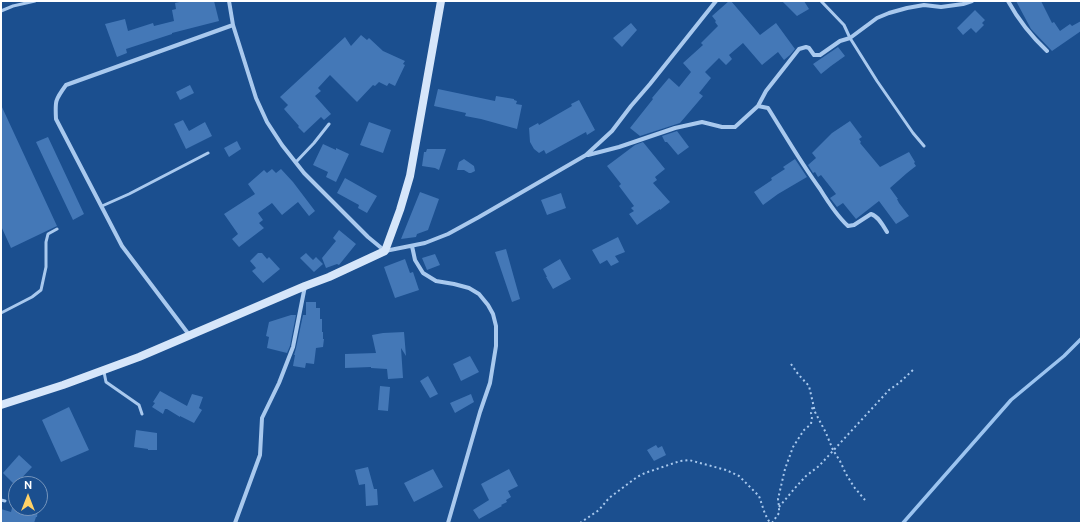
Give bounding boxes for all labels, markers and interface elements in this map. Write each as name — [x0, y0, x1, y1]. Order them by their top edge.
north arrow — [8, 476, 48, 516]
text: N — [24, 479, 32, 491]

